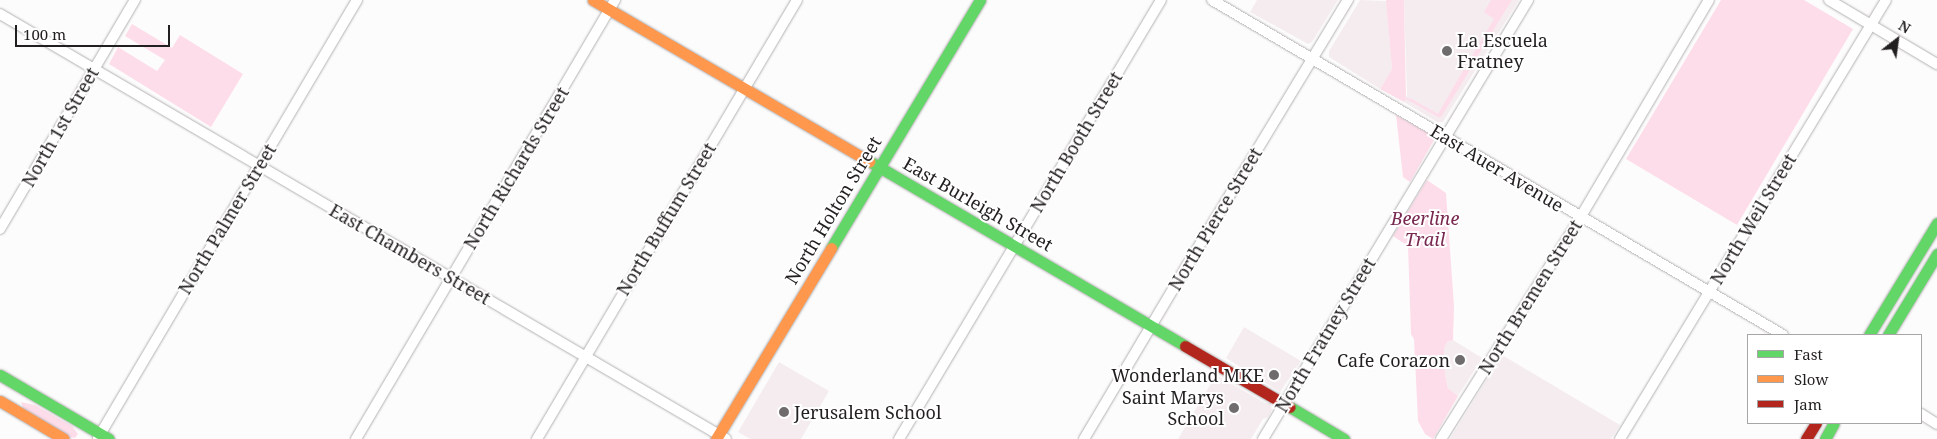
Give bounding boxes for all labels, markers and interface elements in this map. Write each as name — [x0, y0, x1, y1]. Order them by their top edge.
scale bar — [18, 15, 172, 47]
north arrow — [1872, 15, 1922, 65]
text: N — [1895, 16, 1914, 38]
text: 100 m — [23, 24, 66, 44]
place label: La Escuela Fratney — [1457, 30, 1548, 72]
marker: La Escuela Fratney — [1441, 45, 1453, 57]
street label: North 1st Street — [17, 63, 103, 191]
street label: North Booth Street — [1025, 68, 1127, 216]
street label: North Richards Street — [459, 83, 573, 253]
street label: East Auer Avenue — [1427, 120, 1567, 216]
street label: North Holton Street — [780, 132, 886, 288]
street label: North Buffum Street — [612, 139, 720, 299]
street label: North Palmer Street — [174, 140, 280, 298]
street label: North Pierce Street — [1164, 144, 1266, 294]
street label: North Weil Street — [1705, 150, 1801, 288]
street label: East Burleigh Street — [899, 152, 1057, 256]
street label: East Chambers Street — [326, 199, 494, 309]
park label: Beerline Trail — [1391, 208, 1459, 250]
street label: North Bremen Street — [1474, 216, 1586, 378]
street label: North Fratney Street — [1270, 254, 1380, 416]
legend — [1747, 334, 1922, 424]
text: Fast — [1794, 344, 1823, 364]
place label: Cafe Corazon — [1337, 349, 1450, 371]
marker: Cafe Corazon — [1454, 354, 1466, 366]
place label: Wonderland MKE — [1111, 364, 1264, 386]
marker: Wonderland MKE — [1268, 369, 1280, 381]
text: Slow — [1794, 369, 1828, 389]
place label: Saint Marys School — [1122, 387, 1224, 429]
text: Jam — [1794, 394, 1822, 414]
place label: Jerusalem School — [794, 401, 942, 423]
marker: Saint Marys School — [1228, 402, 1240, 414]
marker: Jerusalem School — [778, 406, 790, 418]

